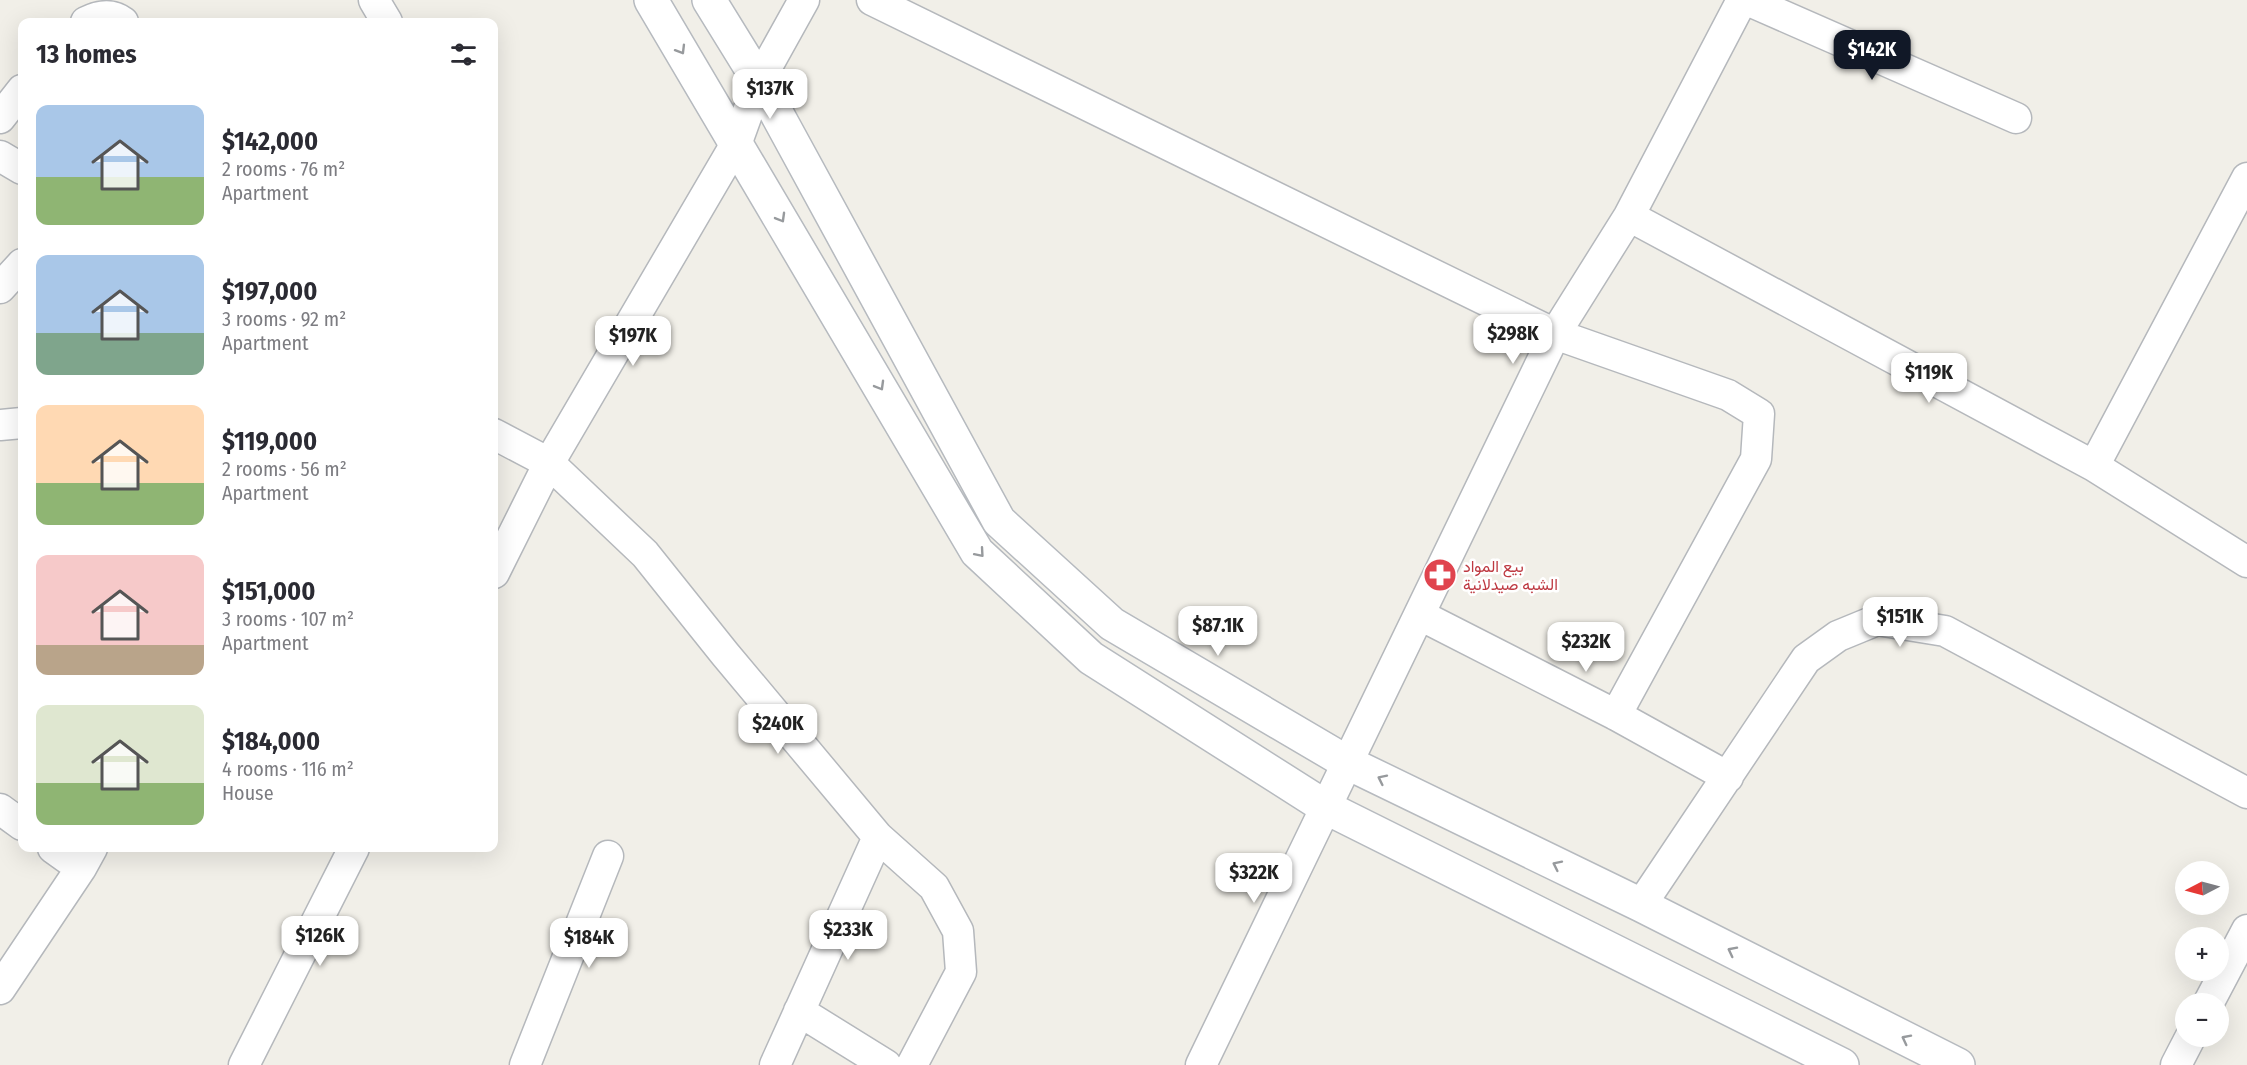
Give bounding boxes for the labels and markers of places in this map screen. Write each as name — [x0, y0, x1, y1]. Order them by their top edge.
pin: $142K — [1830, 30, 1914, 81]
pin: $137K — [728, 69, 812, 120]
pin: $298K — [1471, 314, 1555, 365]
pin: $197K — [591, 316, 675, 367]
pin: $119K — [1887, 353, 1971, 404]
pharmacy icon: بيع المواد الشبه صيدلانية — [1422, 557, 1458, 593]
place label: بيع المواد الشبه صيدلانية — [1463, 557, 1558, 594]
pin: $151K — [1858, 597, 1942, 648]
pin: $87.1K — [1169, 606, 1267, 657]
pin: $232K — [1544, 622, 1628, 673]
pin: $240K — [736, 704, 820, 755]
pin: $322K — [1212, 853, 1296, 904]
pin: $233K — [806, 910, 890, 961]
pin: $126K — [278, 916, 362, 967]
pin: $184K — [547, 918, 631, 969]

